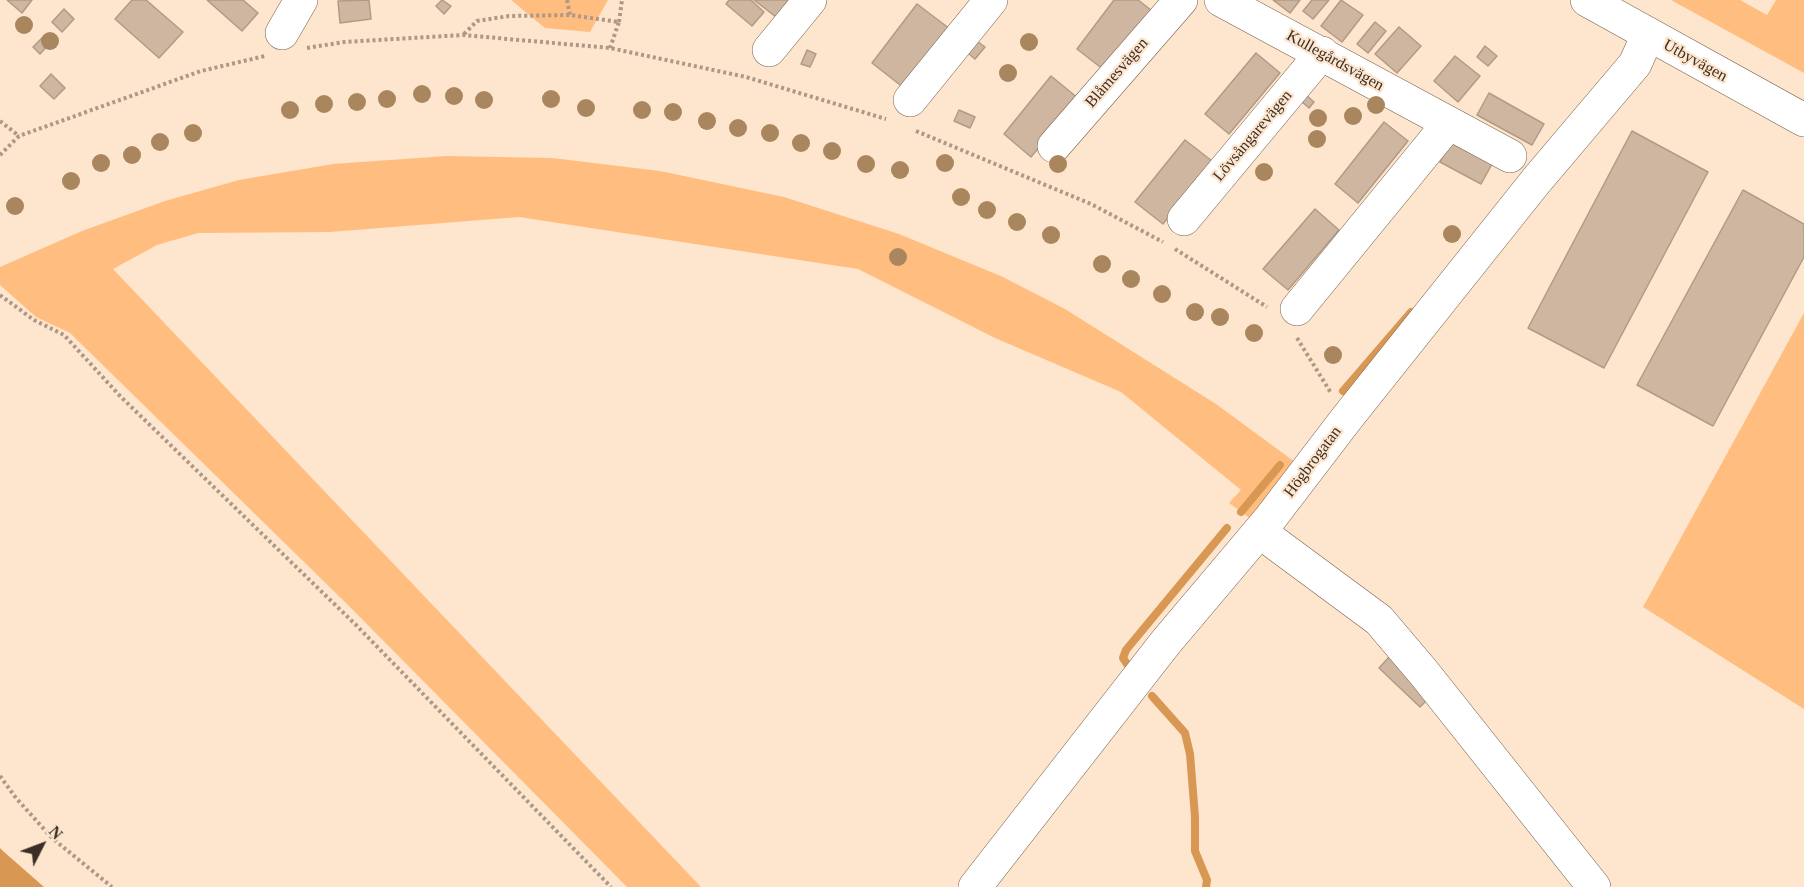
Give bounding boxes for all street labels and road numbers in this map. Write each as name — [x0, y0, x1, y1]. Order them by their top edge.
street label: Kullegårdsvägen — [1283, 26, 1387, 96]
street label: Blåmesvägen — [1081, 34, 1153, 112]
street label: Utbyvägen — [1660, 36, 1730, 86]
street label: Lövsångarevägen — [1209, 87, 1297, 185]
street label: Högbrogatan — [1280, 423, 1346, 501]

